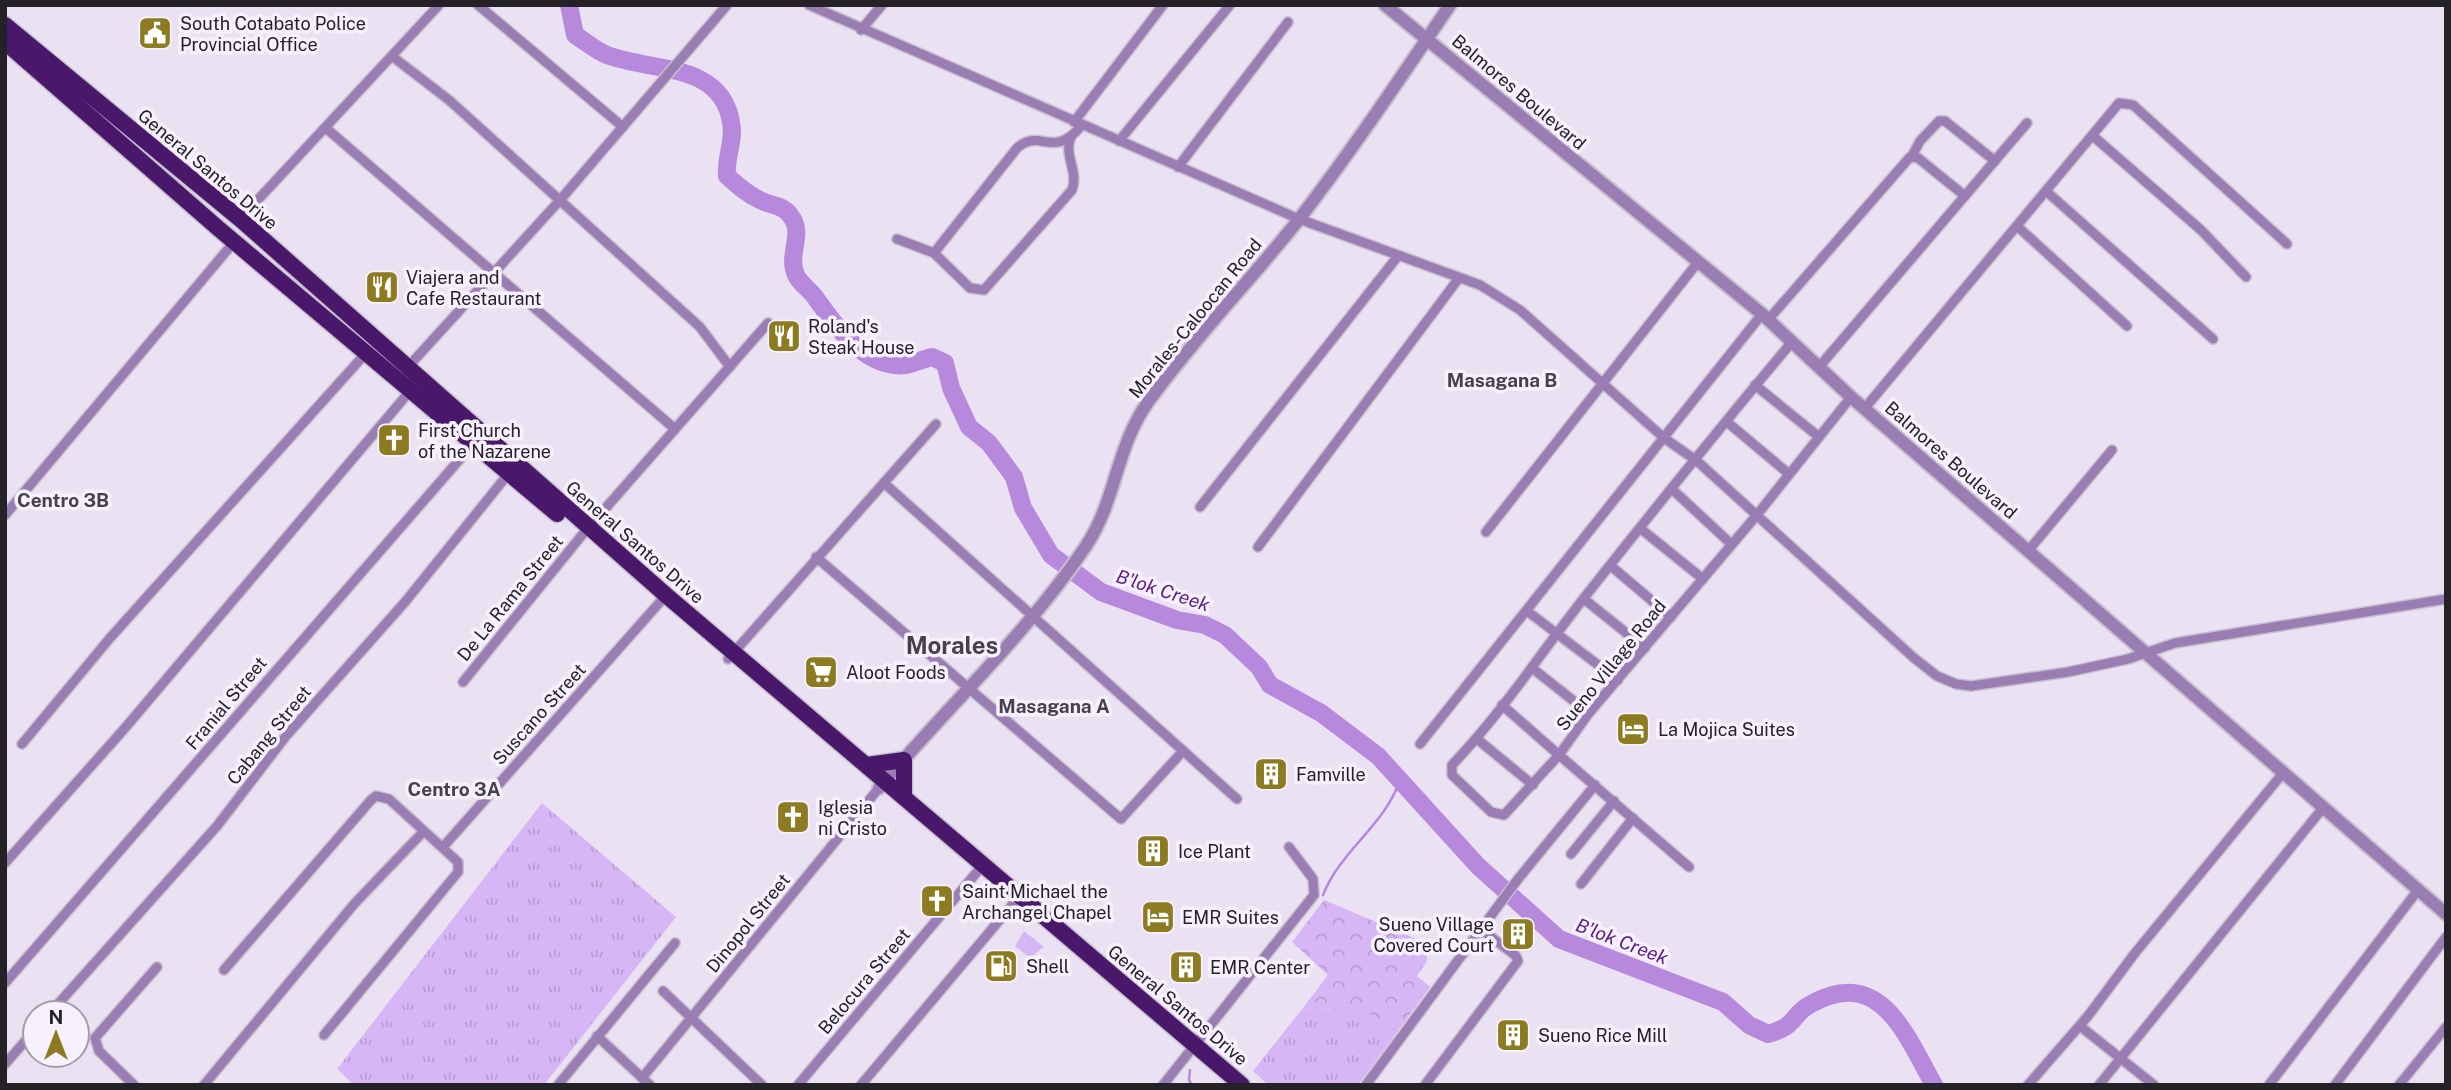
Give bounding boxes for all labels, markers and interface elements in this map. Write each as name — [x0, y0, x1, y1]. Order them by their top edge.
place label: South Cotabato Police Provincial Office — [180, 13, 366, 55]
public building icon: South Cotabato Police Provincial Office — [136, 14, 174, 52]
street label: Balmores Boulevard — [1448, 30, 1590, 154]
street label: General Santos Drive — [134, 104, 282, 234]
street label: Morales-Caloocan Road — [1124, 234, 1266, 402]
place label: Viajera and Cafe Restaurant — [406, 267, 541, 309]
restaurant icon: Viajera and Cafe Restaurant — [363, 268, 401, 306]
place label: Roland's Steak House — [808, 316, 915, 358]
restaurant icon: Roland's Steak House — [765, 317, 803, 355]
district label: Masagana B — [1447, 369, 1557, 391]
street label: Balmores Boulevard — [1881, 397, 2021, 523]
place label: First Church of the Nazarene — [418, 420, 551, 462]
church icon: First Church of the Nazarene — [375, 421, 413, 459]
street label: General Santos Drive — [562, 476, 708, 608]
district label: Centro 3B — [17, 489, 109, 511]
street label: De La Rama Street — [453, 531, 567, 665]
water label: B'lok Creek — [1113, 565, 1213, 616]
street label: Sueno Village Road — [1552, 595, 1670, 735]
district label: Morales — [906, 631, 998, 659]
street label: Franial Street — [181, 652, 271, 754]
supermarket icon: Aloot Foods — [802, 653, 840, 691]
street label: Suscano Street — [488, 659, 590, 769]
place label: Aloot Foods — [846, 662, 946, 683]
street label: Cabang Street — [223, 681, 315, 789]
district label: Masagana A — [998, 695, 1110, 717]
hotel icon: La Mojica Suites — [1614, 710, 1652, 748]
place label: La Mojica Suites — [1658, 719, 1795, 740]
building icon: Famville — [1252, 755, 1290, 793]
place label: Famville — [1296, 764, 1366, 785]
district label: Centro 3A — [408, 778, 501, 800]
place label: Iglesia ni Cristo — [818, 797, 887, 839]
church icon: Iglesia ni Cristo — [774, 798, 812, 836]
building icon: Ice Plant — [1134, 832, 1172, 870]
place label: Ice Plant — [1178, 841, 1251, 862]
street label: Dinopol Street — [702, 869, 794, 977]
place label: Saint Michael the Archangel Chapel — [962, 881, 1112, 923]
church icon: Saint Michael the Archangel Chapel — [918, 882, 956, 920]
hotel icon: EMR Suites — [1139, 898, 1177, 936]
place label: EMR Suites — [1182, 907, 1279, 928]
water label: B'lok Creek — [1573, 913, 1672, 969]
place label: Sueno Village Covered Court — [1373, 914, 1494, 956]
building icon: Sueno Village Covered Court — [1499, 915, 1537, 953]
street label: Belocura Street — [814, 924, 914, 1038]
street label: General Santos Drive — [1104, 940, 1252, 1070]
fuel station icon: Shell — [982, 947, 1020, 985]
building icon: EMR Center — [1167, 948, 1205, 986]
place label: Shell — [1026, 956, 1069, 977]
place label: EMR Center — [1210, 957, 1310, 978]
north arrow — [21, 999, 91, 1069]
text: N — [49, 1006, 63, 1028]
building icon: Sueno Rice Mill — [1494, 1016, 1532, 1054]
place label: Sueno Rice Mill — [1538, 1025, 1667, 1046]

